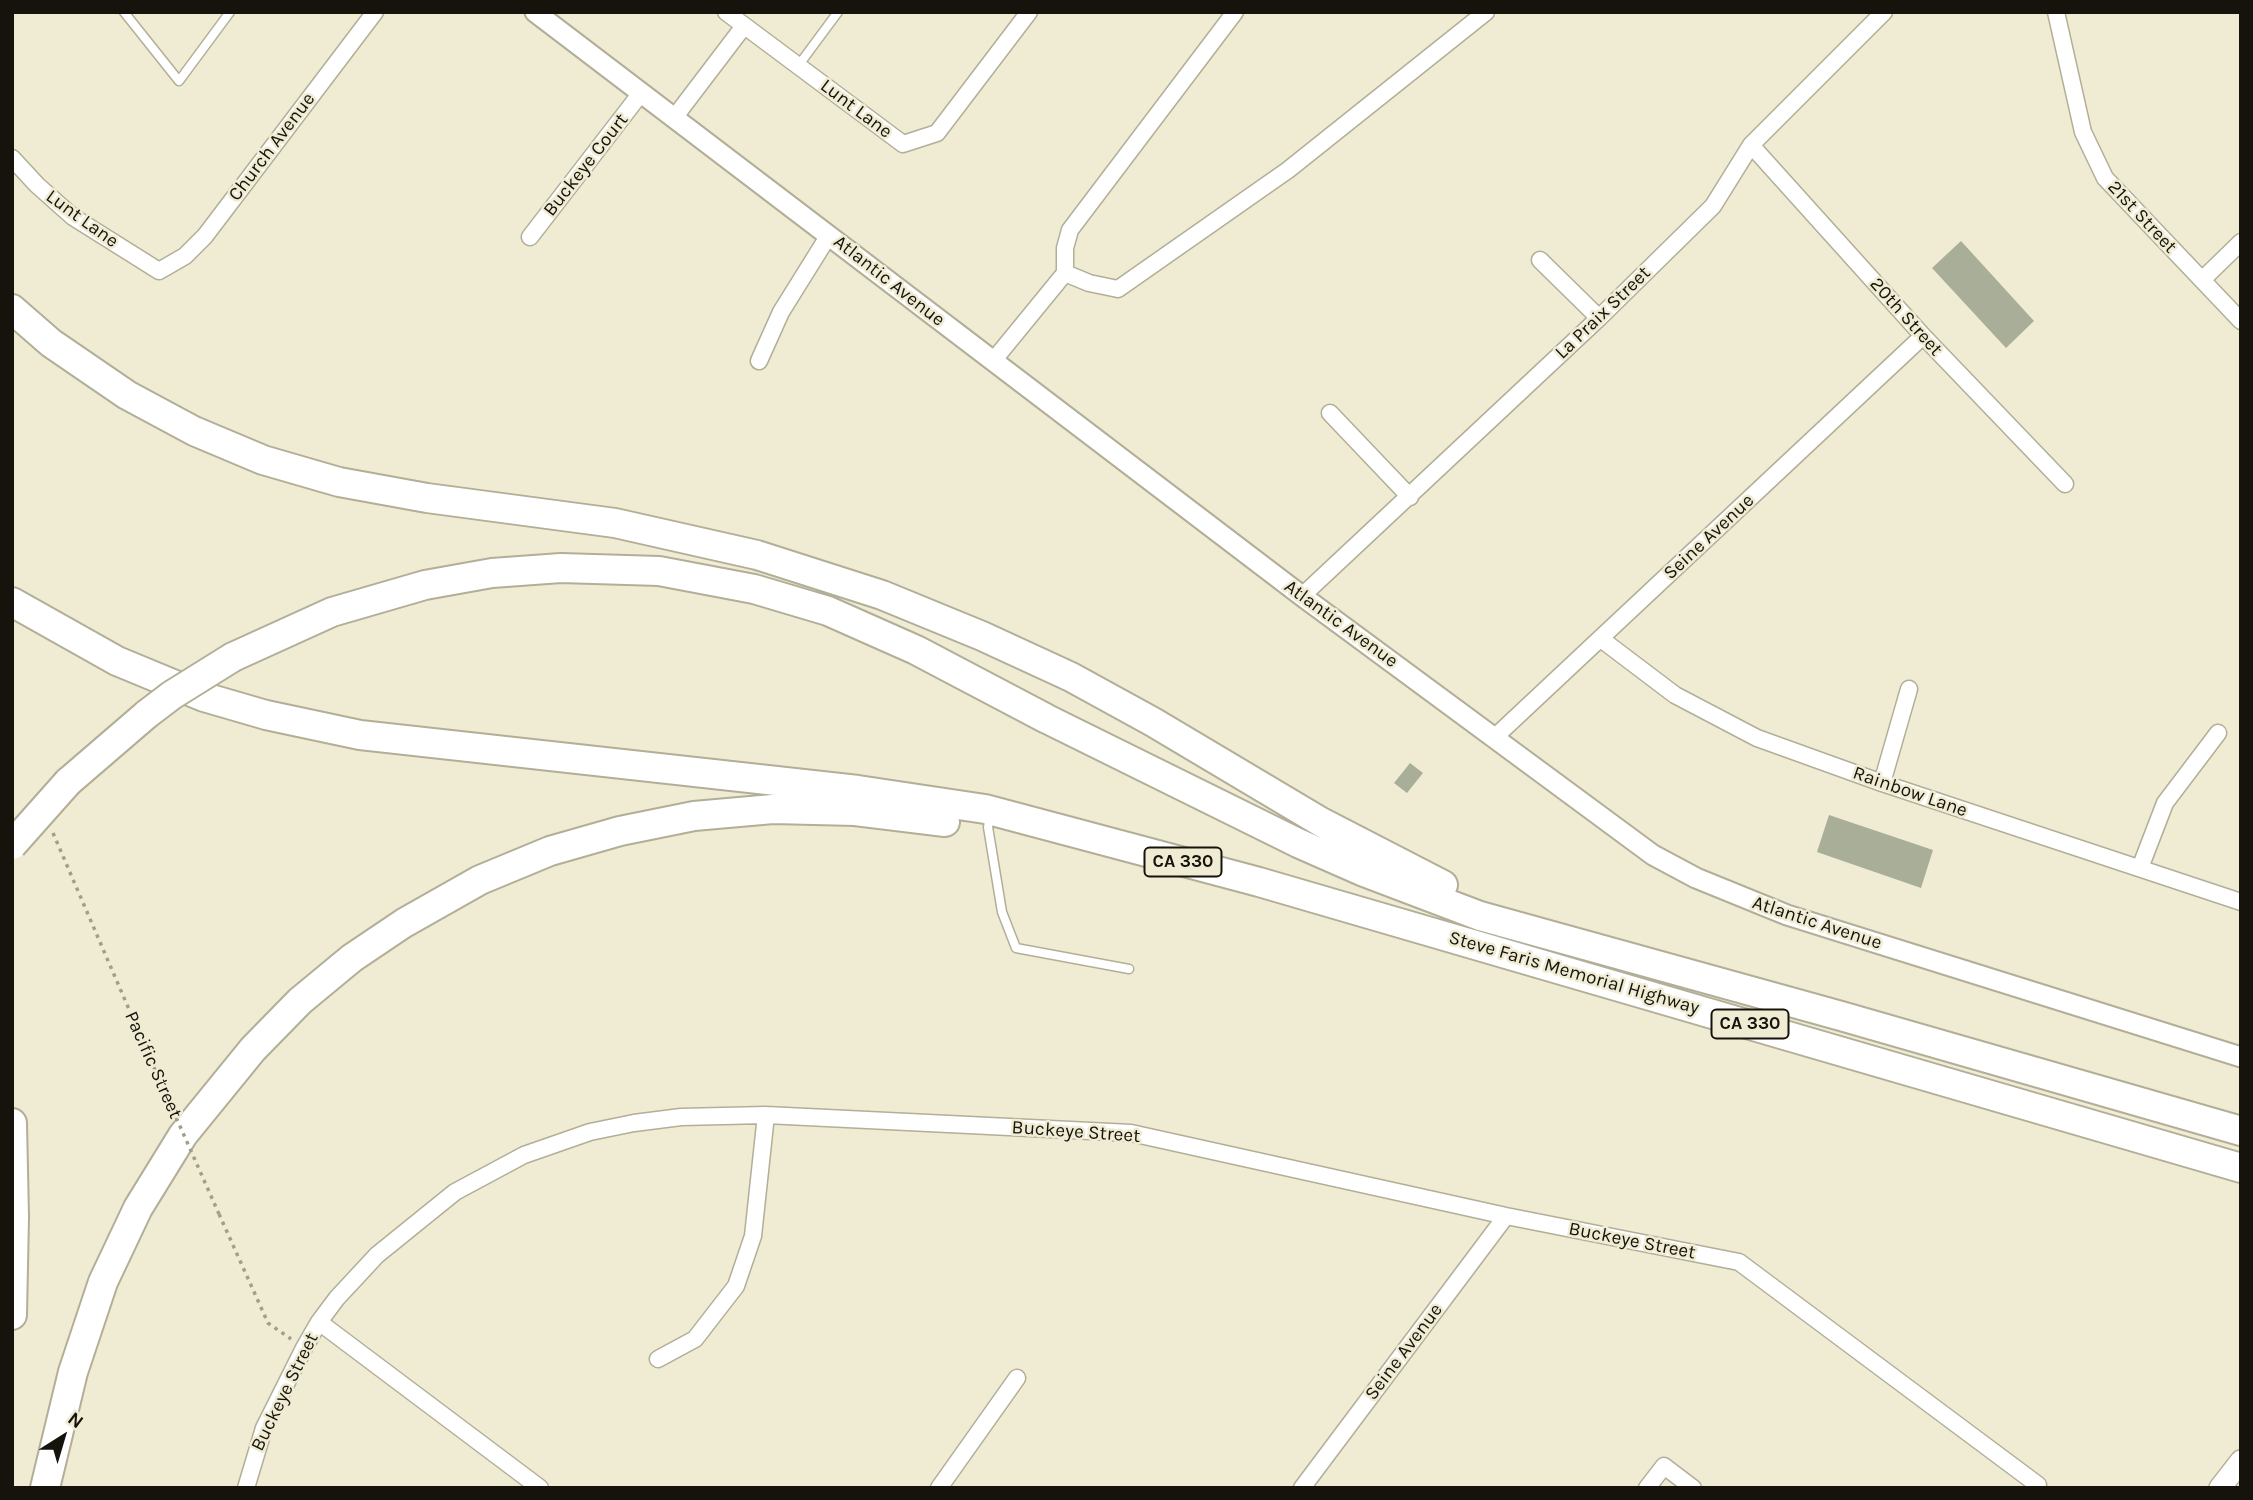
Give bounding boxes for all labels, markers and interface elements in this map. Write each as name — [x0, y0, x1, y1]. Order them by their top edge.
street label: Lunt Lane — [816, 75, 896, 143]
street label: Church Avenue — [224, 88, 320, 206]
street label: Buckeye Court — [539, 109, 633, 221]
street label: 21st Street — [2103, 176, 2181, 258]
street label: Lunt Lane — [41, 185, 123, 253]
street label: Atlantic Avenue — [829, 230, 949, 332]
street label: La Praix Street — [1551, 262, 1655, 364]
street label: 20th Street — [1865, 273, 1947, 361]
street label: Seine Avenue — [1659, 489, 1759, 585]
street label: Atlantic Avenue — [1280, 575, 1402, 673]
street label: Rainbow Lane — [1850, 762, 1970, 822]
road number: CA 330 — [1144, 848, 1222, 876]
street label: Atlantic Avenue — [1749, 891, 1885, 955]
street label: Steve Faris Memorial Highway — [1446, 926, 1702, 1020]
street label: Pacific Street — [119, 1008, 187, 1122]
road number: CA 330 — [1712, 1009, 1788, 1038]
street label: Buckeye Street — [1011, 1116, 1141, 1148]
street label: Buckeye Street — [1567, 1218, 1697, 1264]
street label: Seine Avenue — [1360, 1299, 1448, 1405]
street label: Buckeye Street — [247, 1329, 323, 1455]
north arrow — [28, 1402, 98, 1472]
text: N — [64, 1407, 88, 1433]

